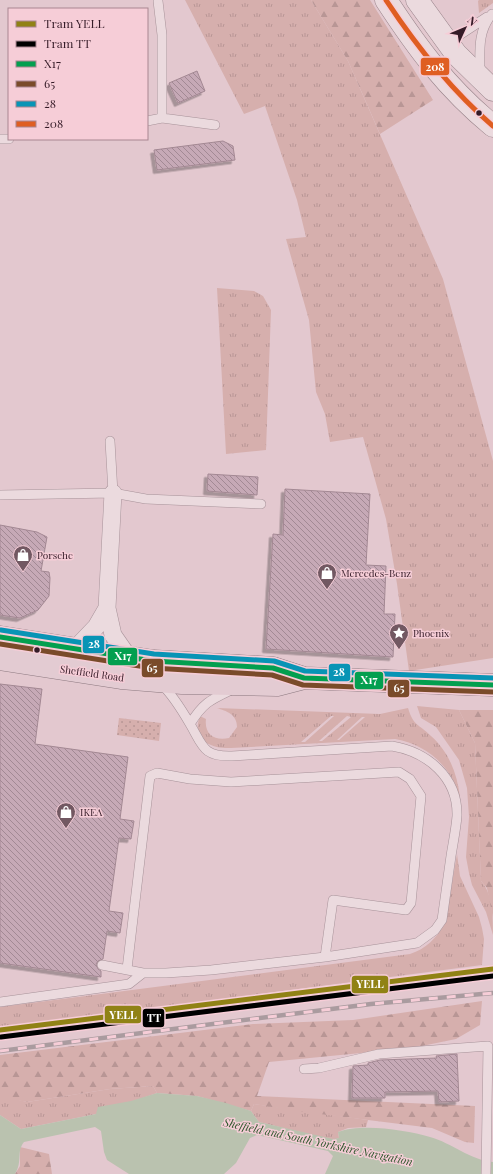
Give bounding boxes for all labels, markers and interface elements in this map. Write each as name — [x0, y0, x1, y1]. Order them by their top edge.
legend — [8, 8, 148, 140]
north arrow — [445, 8, 485, 48]
text: N — [464, 13, 481, 29]
text: Tram YELL — [44, 15, 105, 31]
text: Tram TT — [44, 35, 92, 51]
text: X17 — [44, 55, 61, 71]
line badge: 208 — [420, 57, 450, 76]
text: 208 — [425, 59, 445, 74]
text: 65 — [44, 75, 55, 91]
text: 28 — [44, 95, 56, 111]
unlabelled marker — [474, 108, 484, 118]
text: 208 — [44, 115, 63, 131]
shop icon: Porsche — [12, 544, 34, 572]
place label: Porsche — [37, 548, 73, 562]
shop icon: Mercedes-Benz — [316, 562, 338, 590]
place label: Mercedes-Benz — [341, 566, 411, 580]
place icon: Phoenix — [388, 622, 410, 650]
place label: Phoenix — [413, 626, 450, 640]
line badge: 28 — [82, 635, 105, 654]
text: 28 — [88, 636, 100, 651]
unlabelled marker — [32, 645, 42, 655]
line badge: X17 — [107, 647, 138, 666]
text: X17 — [115, 648, 131, 663]
line badge: 65 — [141, 658, 164, 678]
text: 65 — [146, 660, 158, 675]
street label: Sheffield Road — [59, 662, 125, 684]
line badge: 28 — [328, 663, 351, 682]
text: 28 — [333, 664, 345, 679]
line badge: X17 — [354, 671, 384, 690]
text: X17 — [361, 672, 377, 687]
line badge: 65 — [387, 679, 410, 698]
text: 65 — [393, 680, 405, 695]
shop icon: IKEA — [55, 801, 77, 829]
place label: IKEA — [80, 805, 103, 819]
line badge: YELL — [351, 975, 389, 994]
text: YELL — [355, 976, 384, 991]
line badge: YELL — [104, 1005, 142, 1024]
text: YELL — [108, 1007, 137, 1022]
line badge: TT — [142, 1008, 165, 1028]
text: TT — [147, 1010, 162, 1025]
water label: Sheffield and South Yorkshire Navigation — [221, 1114, 414, 1169]

